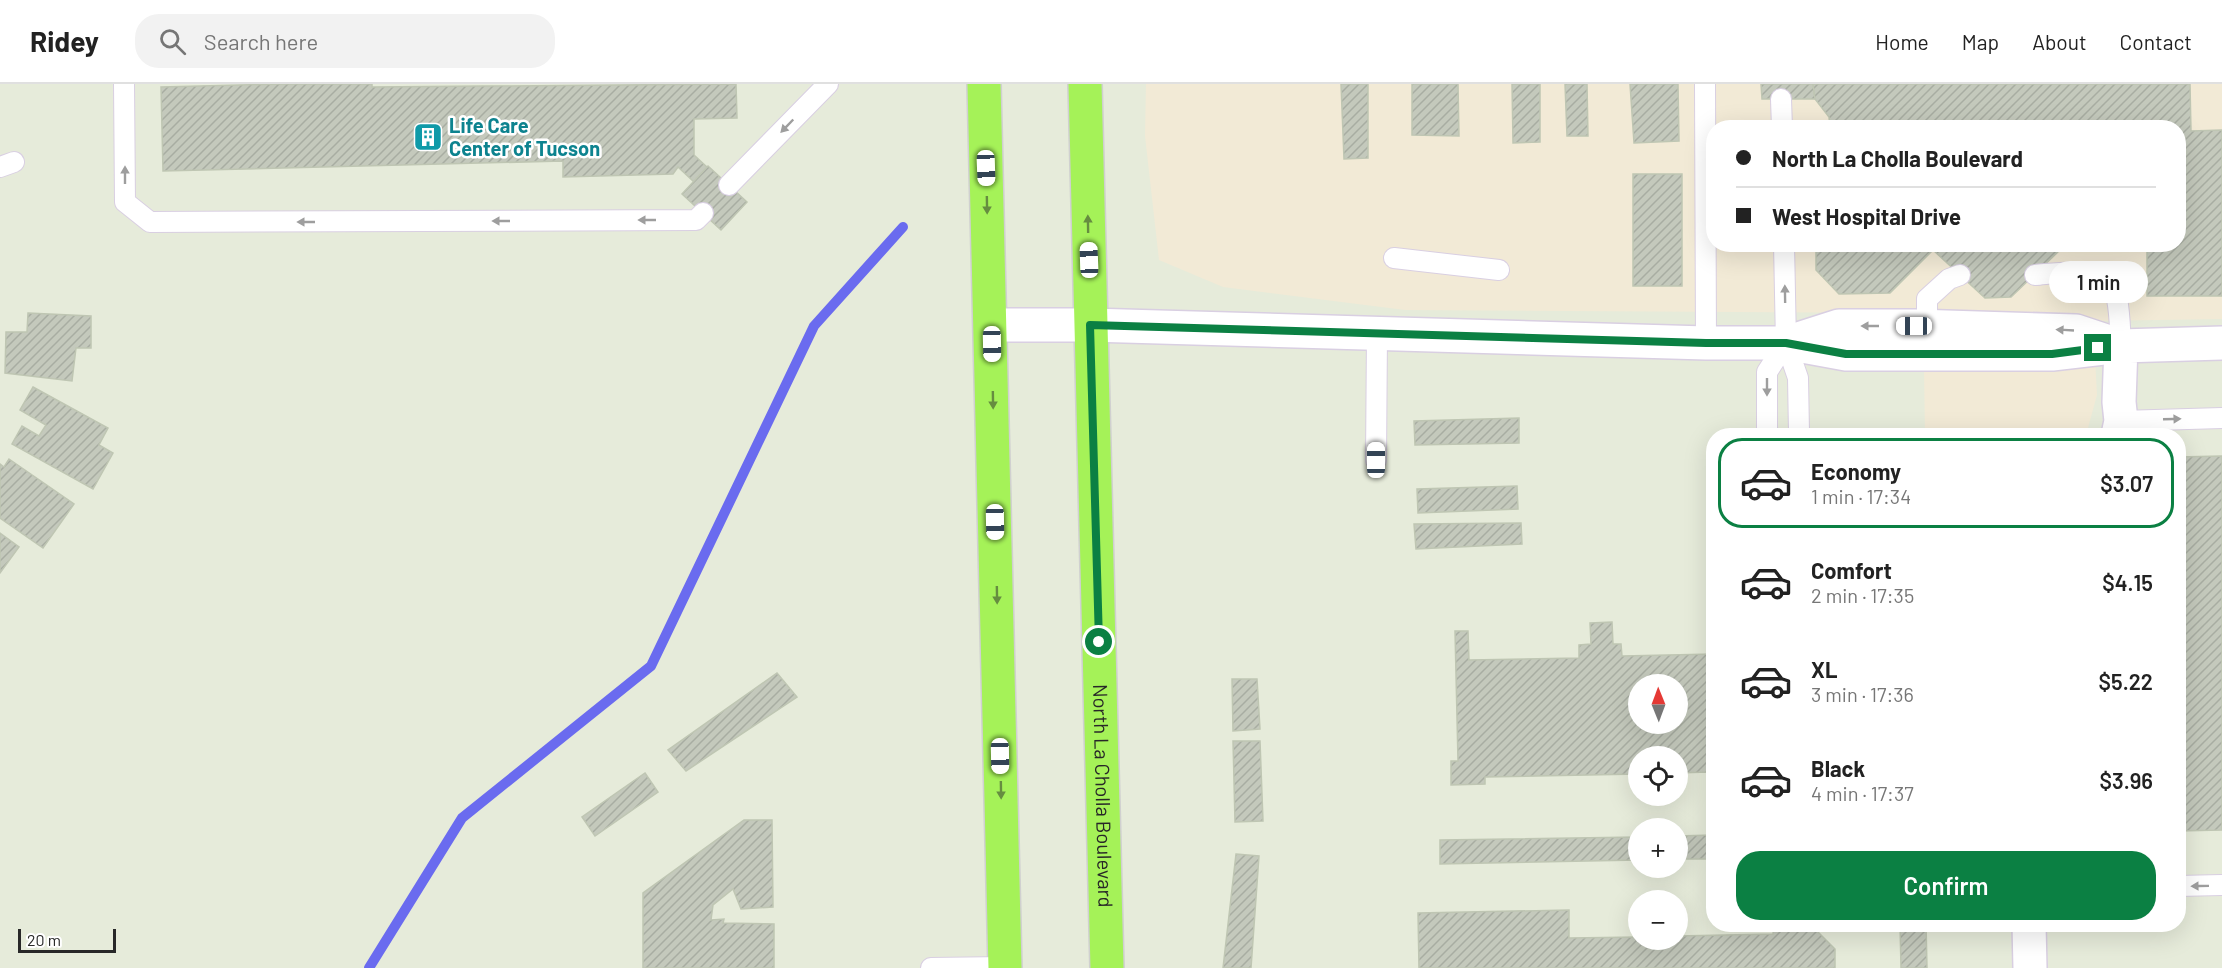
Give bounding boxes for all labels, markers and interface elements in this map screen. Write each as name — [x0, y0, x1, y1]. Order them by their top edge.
search box — [135, 14, 555, 68]
text: Ridey — [30, 24, 99, 58]
icon: search — [156, 25, 189, 58]
text: Search here — [204, 28, 318, 54]
text: Home — [1875, 29, 1929, 54]
text: Map — [1962, 29, 1999, 54]
text: About — [2032, 29, 2087, 54]
text: Contact — [2120, 29, 2192, 54]
place label: Life Care Center of Tucson — [449, 113, 600, 160]
one-way arrow — [781, 118, 795, 132]
building icon: Life Care Center of Tucson — [412, 121, 444, 153]
text: North La Cholla Boulevard — [1772, 145, 2023, 171]
car — [976, 150, 996, 186]
one-way arrow — [120, 165, 130, 184]
one-way arrow — [983, 196, 992, 215]
text: West Hospital Drive — [1772, 203, 1961, 229]
one-way arrow — [638, 215, 657, 225]
one-way arrow — [1083, 215, 1093, 234]
one-way arrow — [492, 216, 511, 225]
one-way arrow — [297, 217, 316, 227]
car — [1079, 242, 1099, 278]
callout: 1 min — [2048, 261, 2148, 303]
text: 1 min — [2077, 270, 2120, 294]
one-way arrow — [1780, 284, 1790, 303]
car — [1896, 317, 1932, 335]
one-way arrow — [1860, 321, 1879, 331]
car — [983, 326, 1001, 362]
one-way arrow — [2055, 326, 2074, 335]
route end — [2084, 334, 2111, 361]
one-way arrow — [1762, 377, 1772, 396]
one-way arrow — [988, 391, 997, 410]
one-way arrow — [2162, 415, 2181, 424]
car — [1367, 442, 1385, 478]
icon: car — [1739, 456, 1793, 510]
text: Economy — [1811, 458, 1901, 484]
text: $3.07 — [2100, 470, 2153, 496]
text: 1 min · 17:34 — [1811, 484, 1911, 508]
car — [986, 504, 1004, 540]
icon: car — [1739, 555, 1793, 609]
text: Comfort — [1811, 557, 1892, 583]
text: $4.15 — [2102, 569, 2153, 595]
text: 2 min · 17:35 — [1811, 583, 1914, 607]
one-way arrow — [992, 586, 1002, 605]
route start — [1085, 628, 1112, 655]
icon: car — [1739, 654, 1793, 708]
text: XL — [1811, 656, 1837, 682]
text: $5.22 — [2099, 668, 2153, 694]
north arrow — [1628, 674, 1688, 734]
map controls — [1628, 674, 1688, 950]
text: 3 min · 17:36 — [1811, 682, 1914, 706]
street label: North La Cholla Boulevard — [1089, 684, 1118, 908]
car — [991, 738, 1009, 774]
button: locate — [1628, 746, 1688, 806]
icon: car — [1739, 753, 1793, 807]
text: Black — [1811, 755, 1865, 781]
text: $3.96 — [2100, 767, 2153, 793]
one-way arrow — [996, 781, 1006, 800]
text: 4 min · 17:37 — [1811, 781, 1914, 805]
button: + — [1628, 818, 1688, 878]
button: Confirm — [1736, 851, 2156, 920]
one-way arrow — [2190, 881, 2209, 890]
button: − — [1628, 890, 1688, 950]
scale bar — [18, 926, 116, 954]
text: 20 m — [27, 930, 61, 949]

